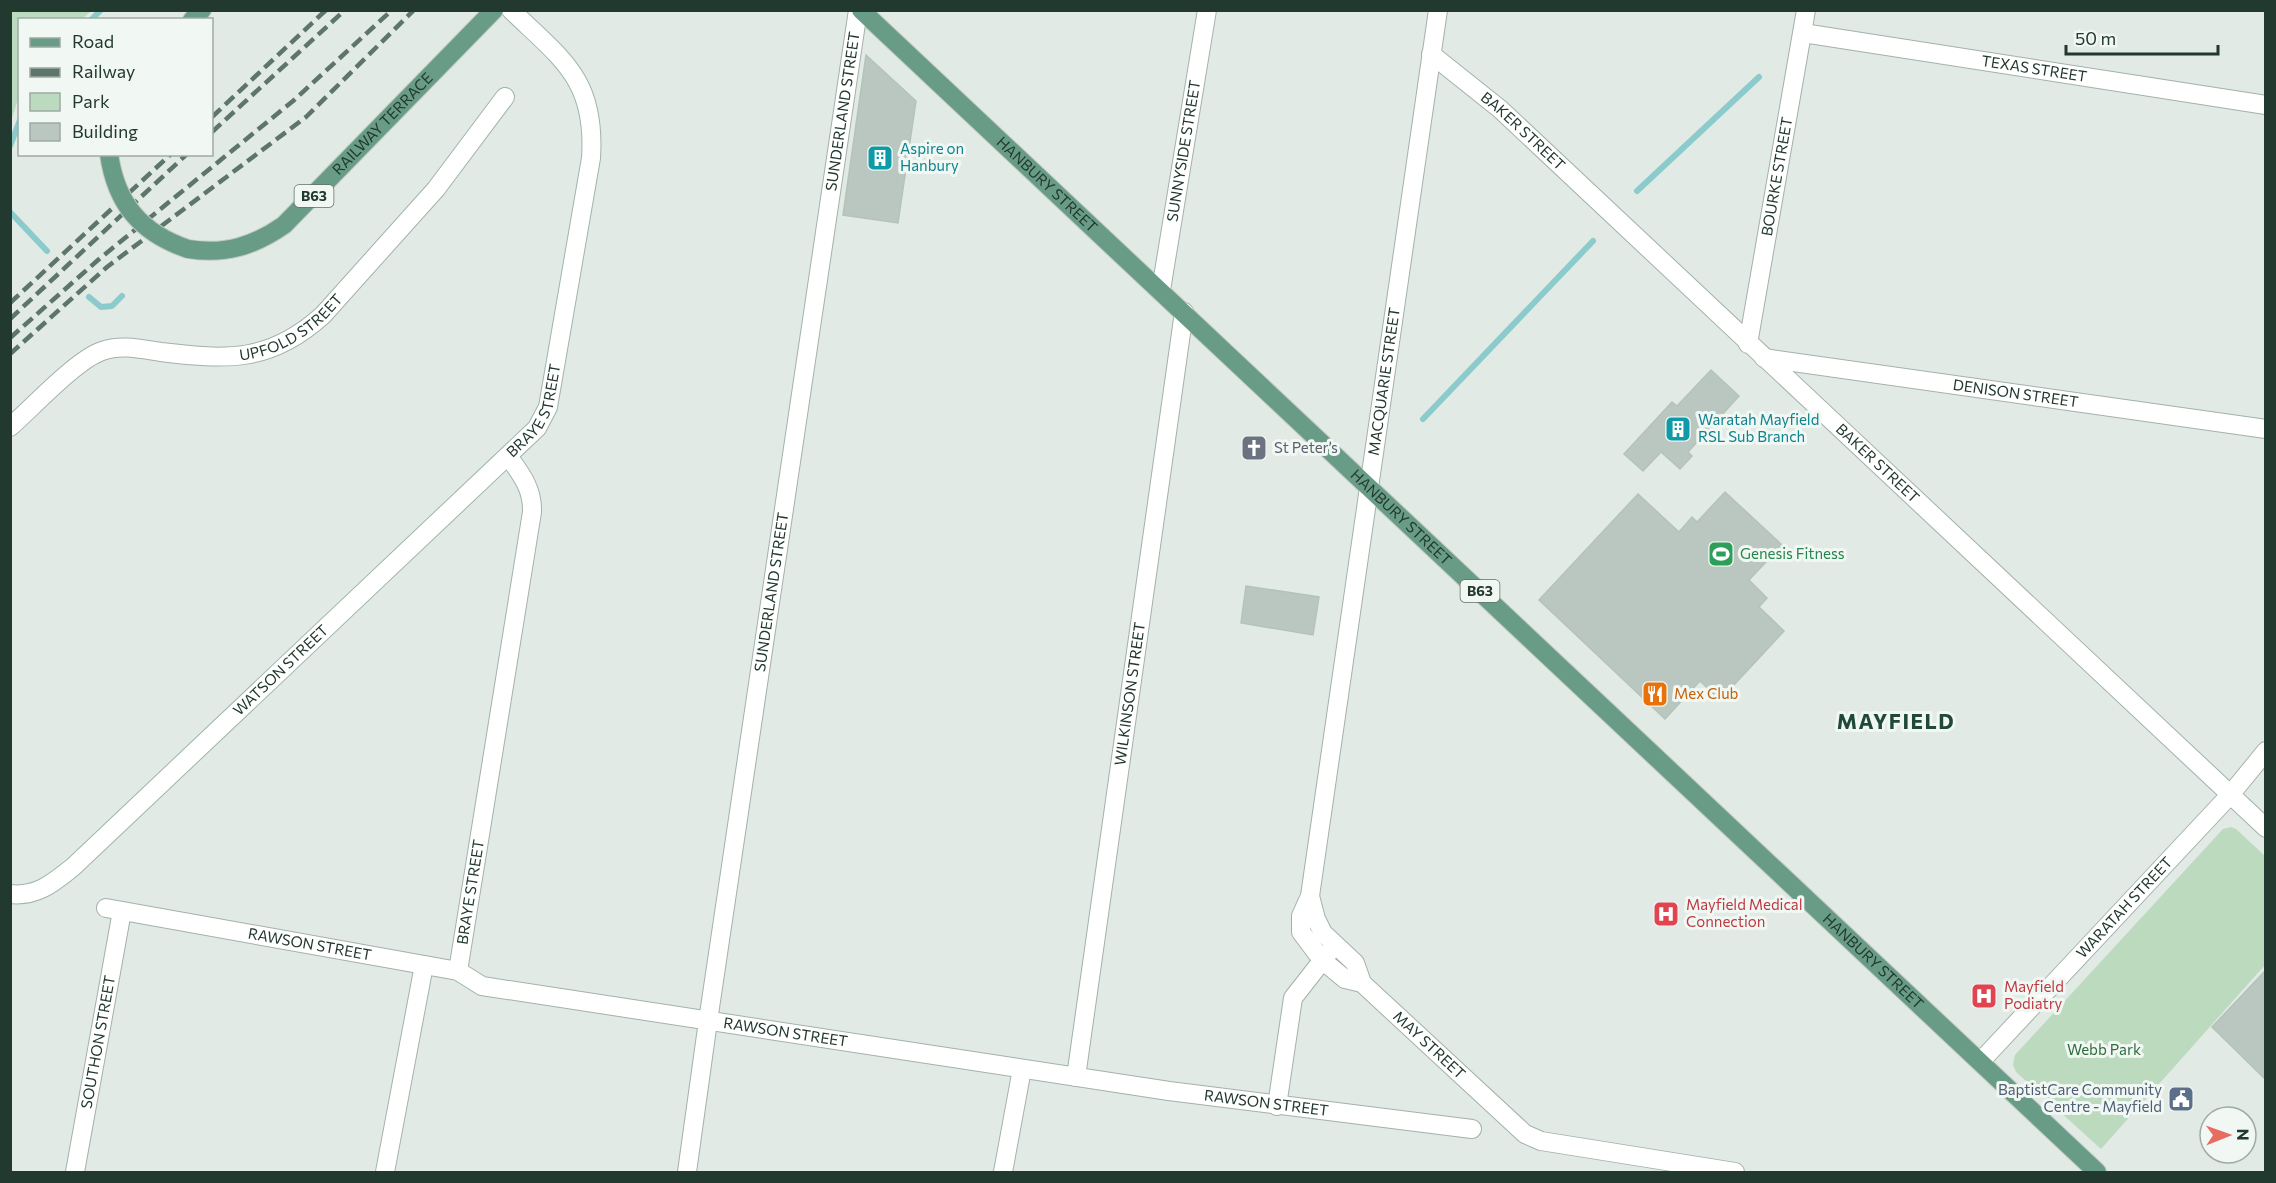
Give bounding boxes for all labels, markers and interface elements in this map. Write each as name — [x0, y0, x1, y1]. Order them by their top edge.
legend — [18, 18, 213, 156]
scale bar — [2066, 18, 2218, 56]
text: 50 m — [2075, 27, 2116, 49]
text: Road — [72, 30, 114, 52]
street label: SUNDERLAND STREET — [821, 30, 863, 192]
street label: TEXAS STREET — [1980, 51, 2089, 85]
text: Railway — [72, 60, 135, 82]
street label: RAILWAY TERRACE — [328, 68, 436, 178]
street label: SUNNYSIDE STREET — [1162, 78, 1203, 223]
street label: BAKER STREET — [1478, 87, 1570, 174]
text: Park — [72, 90, 110, 112]
street label: BOURKE STREET — [1757, 115, 1795, 237]
text: Building — [72, 120, 138, 142]
street label: HANBURY STREET — [993, 132, 1102, 236]
place label: Aspire on Hanbury — [900, 139, 964, 174]
building icon: Aspire on Hanbury — [865, 143, 895, 173]
road number: B63 — [294, 185, 334, 207]
street label: UPFOLD STREET — [238, 289, 346, 364]
street label: MACQUARIE STREET — [1364, 306, 1403, 457]
street label: BRAYE STREET — [502, 362, 563, 460]
street label: DENISON STREET — [1952, 375, 2080, 410]
place label: Waratah Mayfield RSL Sub Branch — [1698, 410, 1819, 445]
building icon: Waratah Mayfield RSL Sub Branch — [1663, 414, 1693, 444]
street label: BAKER STREET — [1833, 419, 1924, 506]
church icon: St Peter’s — [1239, 433, 1269, 463]
place label: St Peter’s — [1274, 438, 1338, 456]
street label: HANBURY STREET — [1347, 465, 1456, 569]
street label: SUNDERLAND STREET — [750, 511, 791, 673]
sports icon: Genesis Fitness — [1706, 539, 1736, 569]
place label: Genesis Fitness — [1740, 544, 1845, 562]
road number: B63 — [1460, 580, 1500, 602]
street label: WATSON STREET — [229, 620, 332, 719]
street label: WILKINSON STREET — [1110, 620, 1148, 767]
restaurant icon: Mex Club — [1640, 679, 1670, 709]
place label: Mex Club — [1674, 684, 1739, 702]
district label: MAYFIELD — [1837, 708, 1955, 733]
street label: BRAYE STREET — [452, 838, 487, 946]
street label: WARATAH STREET — [2072, 852, 2176, 961]
place label: Mayfield Medical Connection — [1686, 895, 1803, 930]
hospital icon: Mayfield Medical Connection — [1651, 899, 1681, 929]
street label: HANBURY STREET — [1820, 909, 1928, 1013]
street label: RAWSON STREET — [247, 924, 374, 963]
street label: SOUTHON STREET — [77, 973, 118, 1110]
place label: Mayfield Podiatry — [2004, 977, 2064, 1012]
hospital icon: Mayfield Podiatry — [1969, 981, 1999, 1011]
street label: MAY STREET — [1390, 1007, 1470, 1083]
street label: RAWSON STREET — [722, 1013, 849, 1050]
park label: Webb Park — [2067, 1040, 2141, 1058]
place label: BaptistCare Community Centre - Mayfield — [1998, 1080, 2162, 1115]
public building icon: BaptistCare Community Centre - Mayfield — [2166, 1084, 2196, 1114]
street label: RAWSON STREET — [1203, 1085, 1330, 1119]
north arrow — [2198, 1105, 2258, 1165]
text: N — [2234, 1129, 2253, 1141]

